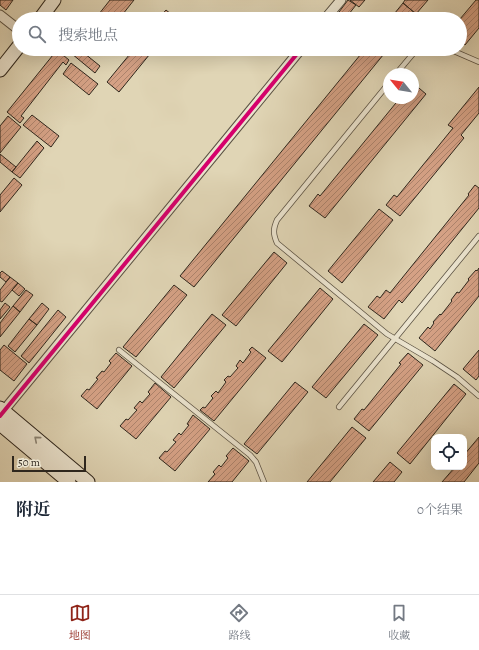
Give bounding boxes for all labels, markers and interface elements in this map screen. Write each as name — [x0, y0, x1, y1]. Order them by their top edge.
search box — [12, 12, 467, 56]
icon: search — [26, 23, 48, 45]
text: 搜索地点 — [58, 25, 118, 45]
north arrow — [383, 68, 419, 104]
map controls — [431, 434, 467, 470]
button: locate — [431, 434, 467, 470]
one-way arrow — [34, 436, 41, 443]
scale bar — [12, 454, 86, 473]
text: 50 m — [18, 455, 40, 470]
text: 附近 — [16, 498, 50, 521]
text: 0个结果 — [417, 501, 463, 518]
tab: 地图 — [69, 602, 91, 643]
tab: 路线 — [228, 602, 250, 643]
tab: 收藏 — [388, 602, 410, 643]

